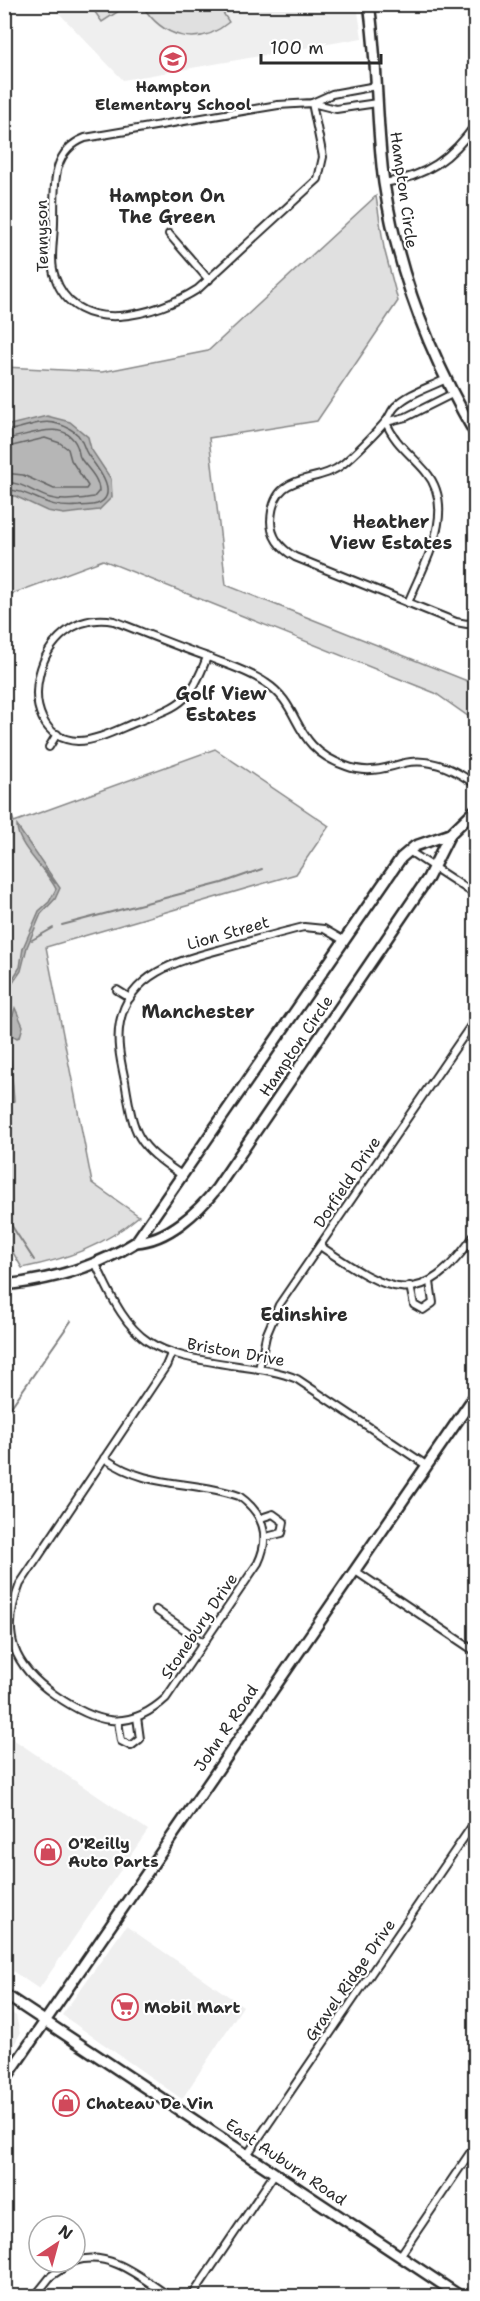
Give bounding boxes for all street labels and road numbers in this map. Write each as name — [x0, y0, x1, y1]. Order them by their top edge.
street label: Hampton Circle — [385, 130, 423, 250]
street label: Tennyson — [31, 199, 53, 272]
street label: Lion Street — [184, 911, 272, 955]
street label: Hampton Circle — [254, 991, 338, 1101]
street label: Dorfield Drive — [309, 1132, 385, 1232]
street label: Briston Drive — [185, 1333, 287, 1371]
street label: Stonebury Drive — [156, 1569, 242, 1683]
street label: John R Road — [189, 1680, 263, 1776]
street label: Gravel Ridge Drive — [300, 1915, 400, 2045]
street label: East Auburn Road — [221, 2114, 351, 2210]

